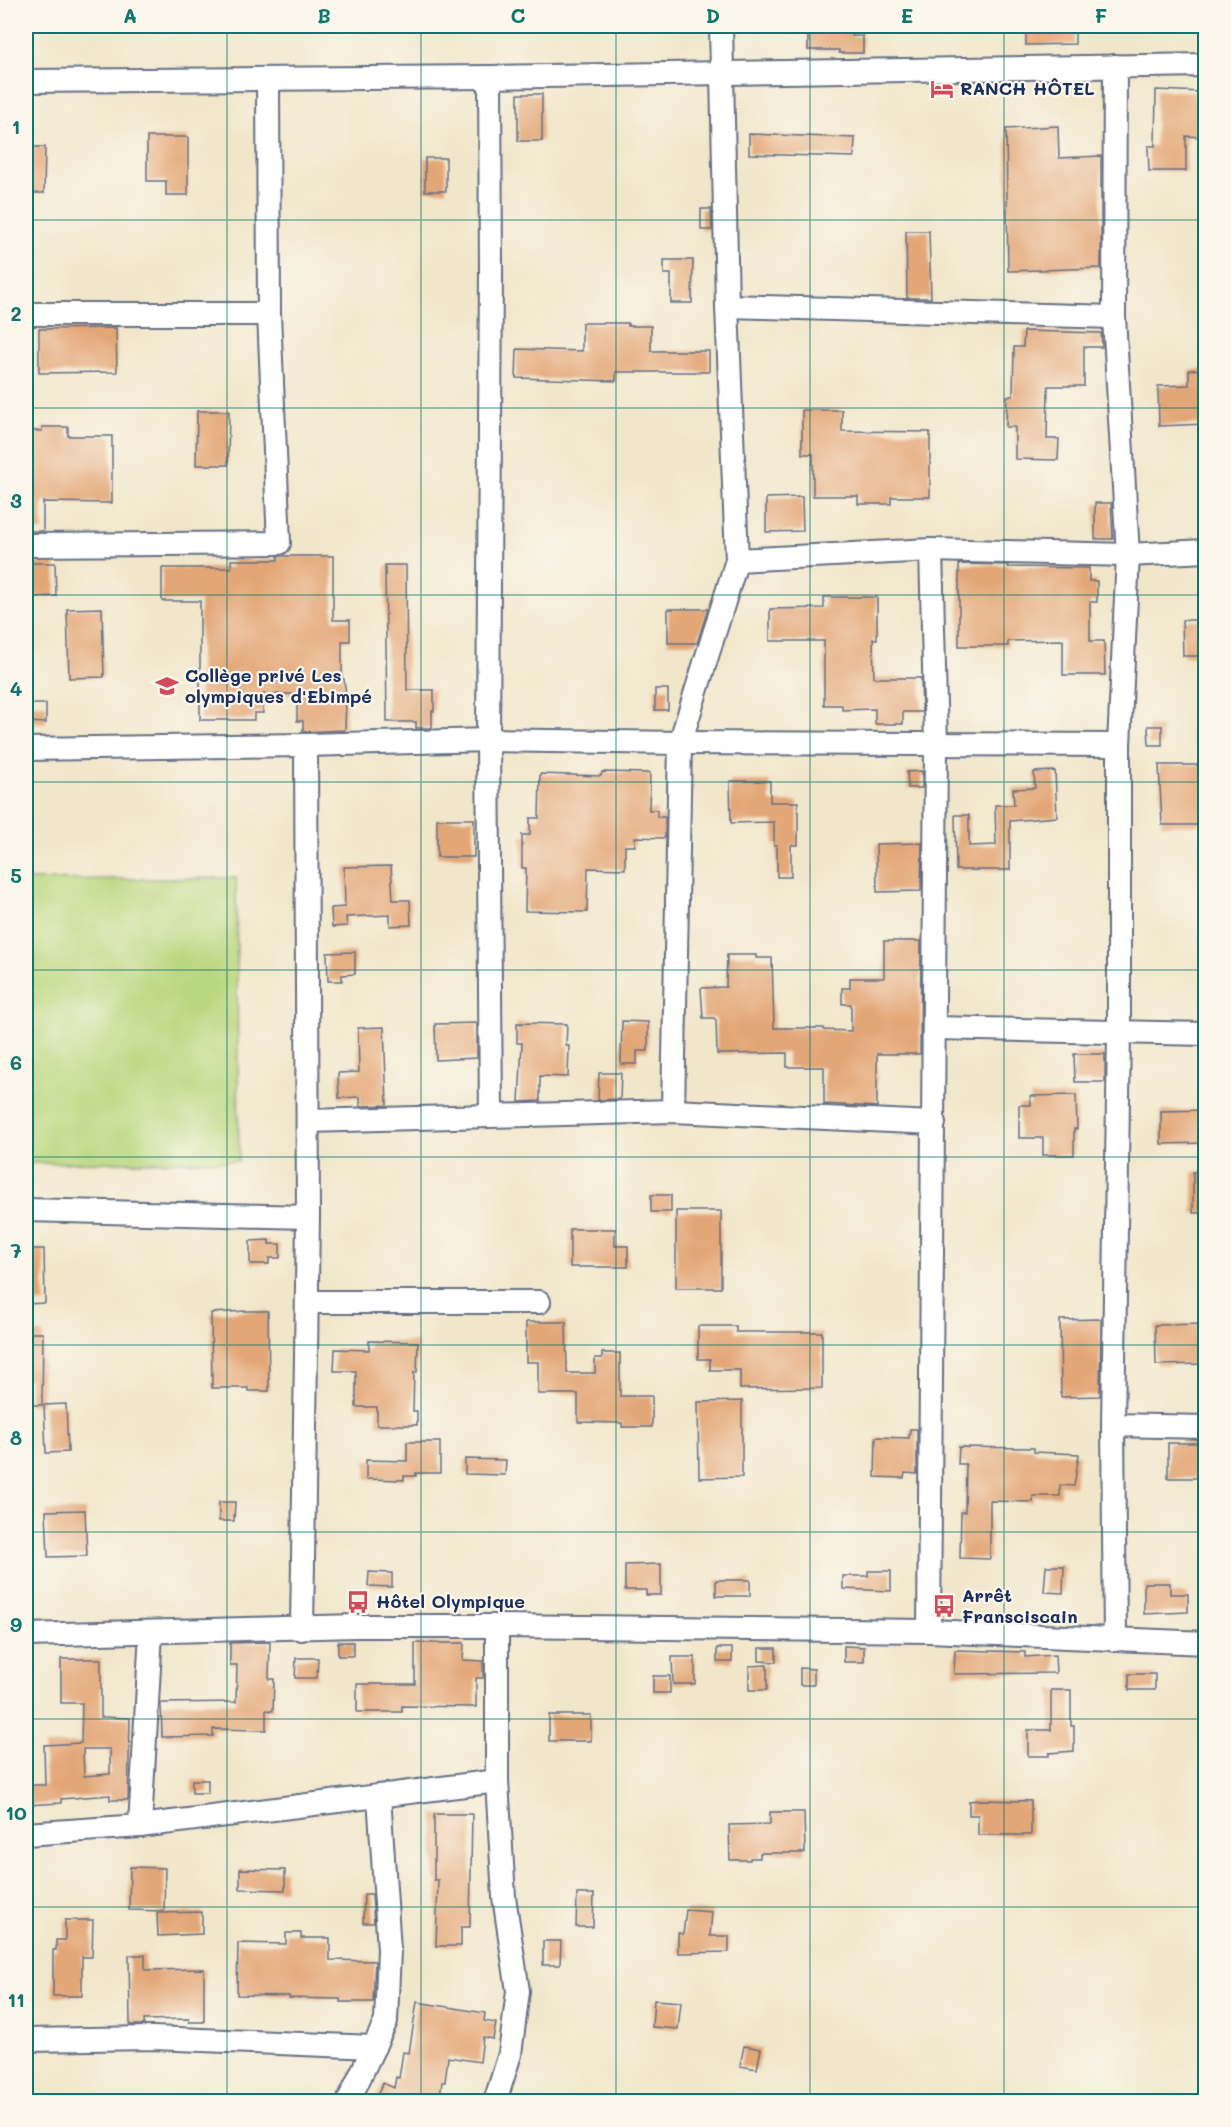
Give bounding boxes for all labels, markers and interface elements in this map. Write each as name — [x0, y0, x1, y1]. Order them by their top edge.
text: A — [123, 2, 137, 28]
text: B — [317, 2, 331, 28]
text: C — [511, 2, 526, 28]
text: D — [706, 2, 720, 28]
text: E — [901, 2, 913, 28]
text: F — [1095, 2, 1108, 28]
hotel icon: RANCH HÔTEL — [929, 76, 955, 102]
place label: RANCH HÔTEL — [960, 76, 1095, 100]
text: 1 — [12, 113, 20, 139]
text: 2 — [10, 300, 22, 326]
text: 3 — [10, 487, 22, 513]
place label: Collège privé Les olympiques d'Ebimpé — [185, 663, 372, 708]
school or university icon: Collège privé Les olympiques d'Ebimpé — [154, 673, 180, 699]
text: 4 — [10, 675, 23, 701]
text: 5 — [10, 862, 22, 888]
text: 6 — [10, 1049, 22, 1075]
text: 7 — [10, 1237, 22, 1263]
text: 8 — [10, 1424, 22, 1450]
place label: Arrêt Fransciscain — [962, 1583, 1078, 1628]
bus stop icon: Hôtel Olympique — [345, 1589, 371, 1615]
place label: Hôtel Olympique — [376, 1589, 525, 1613]
bus stop icon: Arrêt Fransciscain — [931, 1593, 957, 1619]
text: 9 — [10, 1611, 22, 1637]
text: 10 — [5, 1799, 27, 1825]
text: 11 — [7, 1986, 25, 2012]

